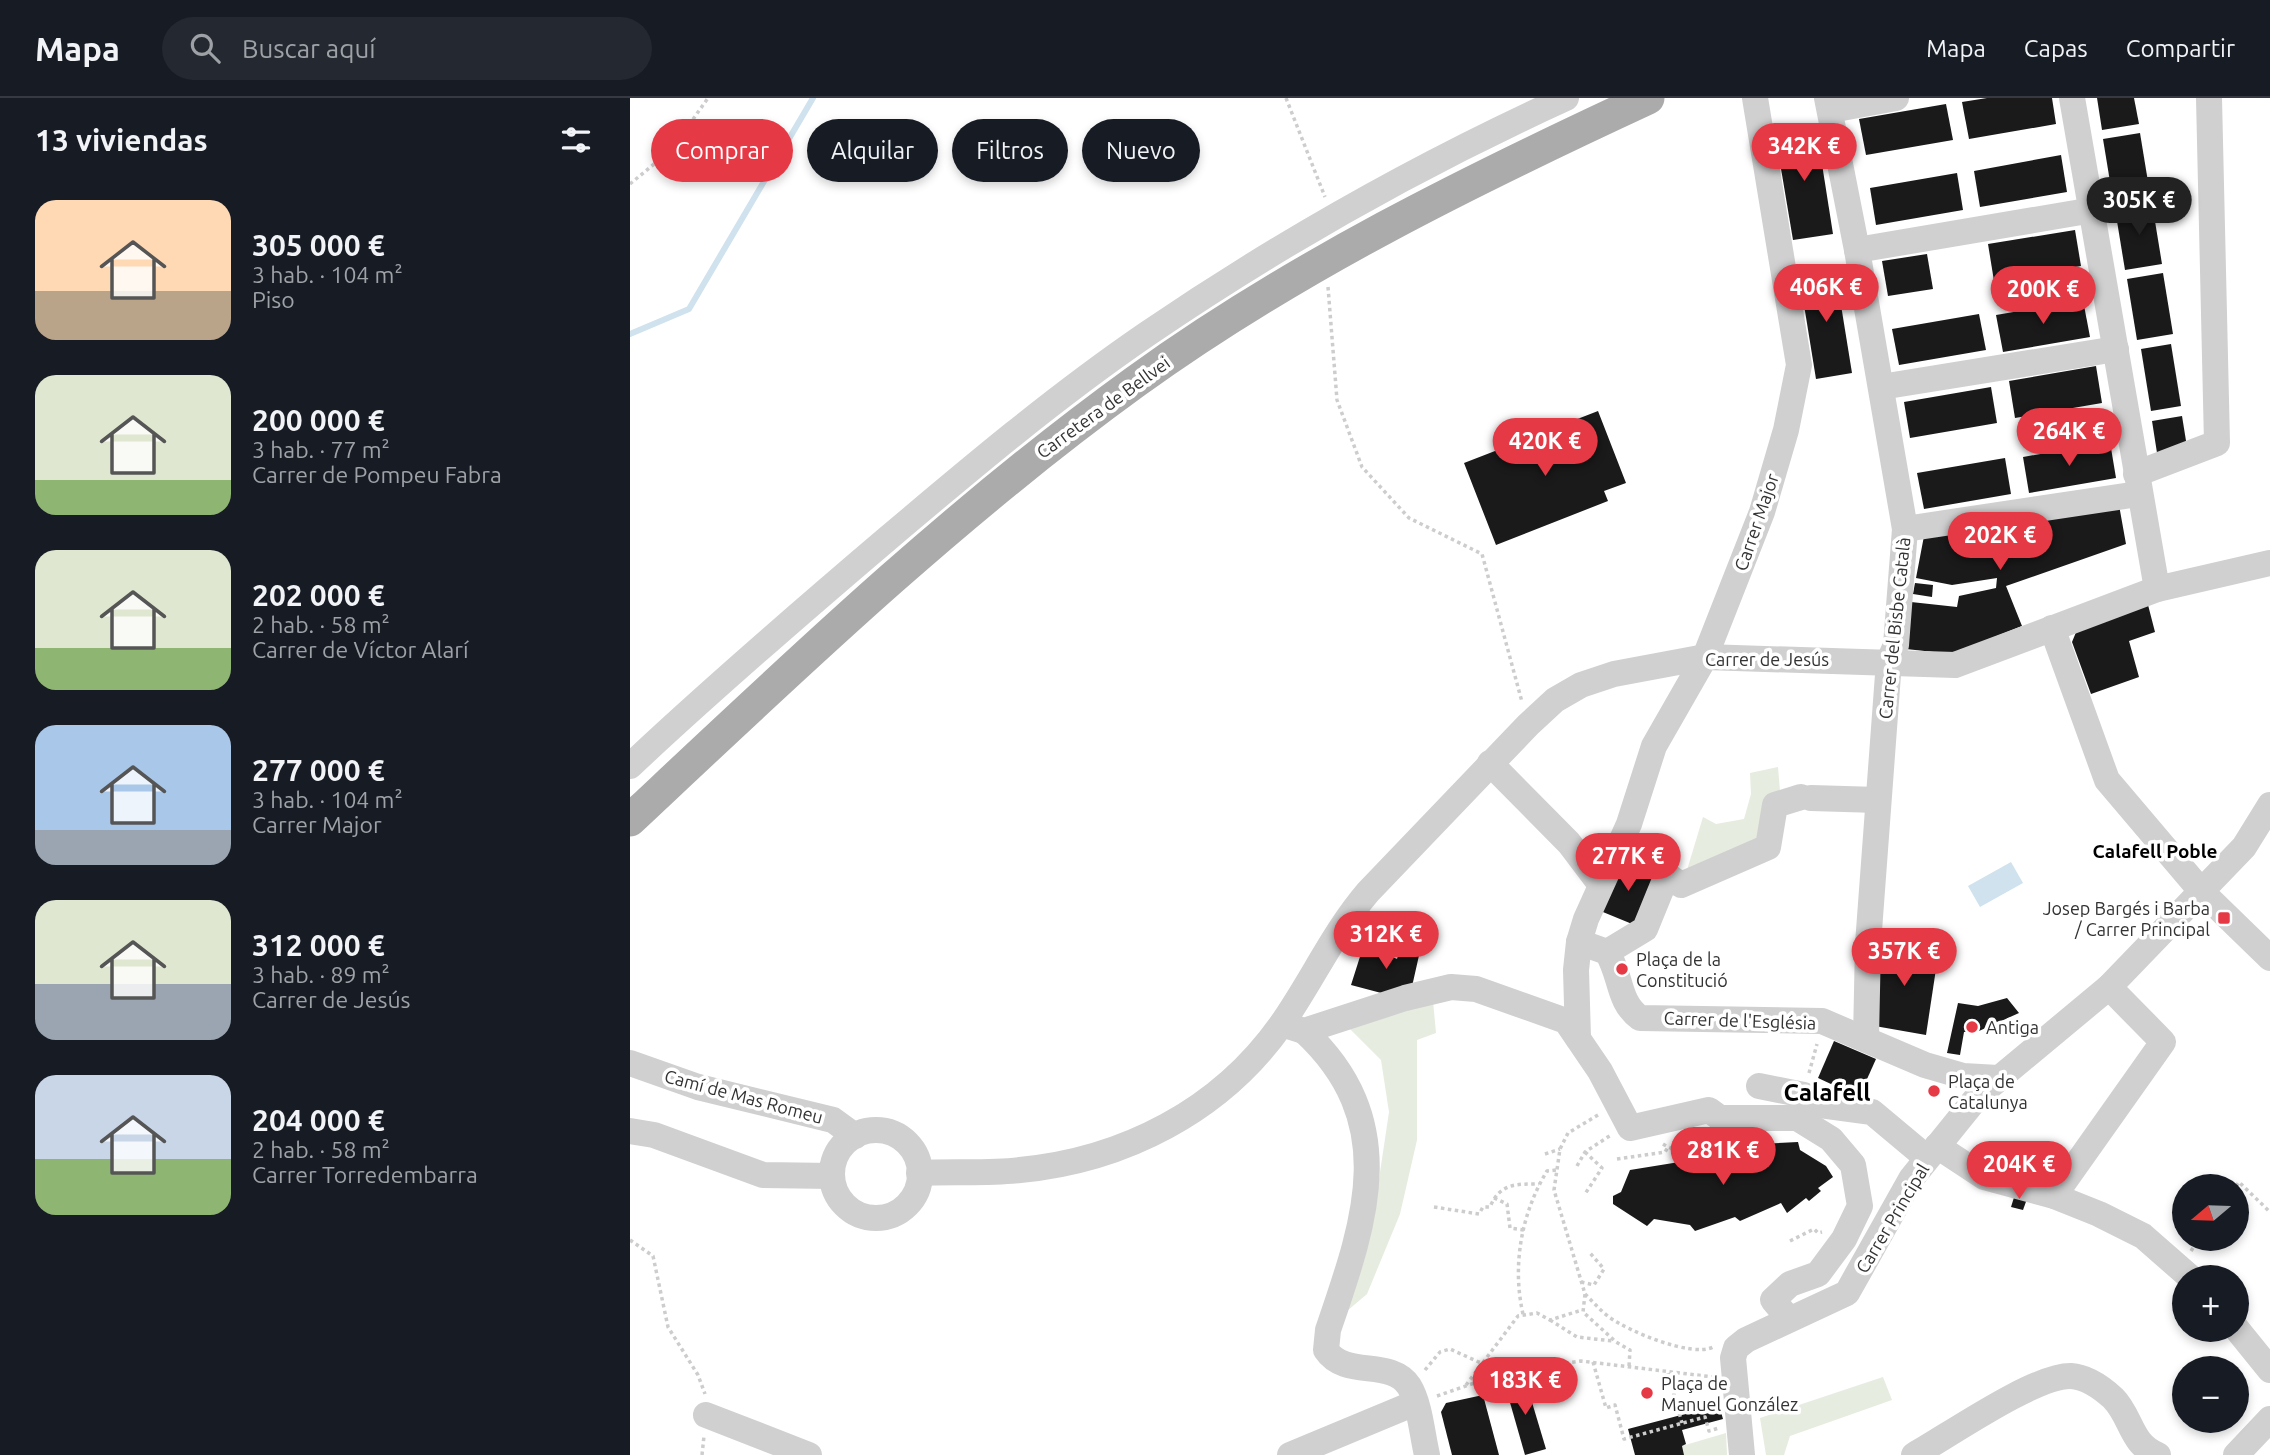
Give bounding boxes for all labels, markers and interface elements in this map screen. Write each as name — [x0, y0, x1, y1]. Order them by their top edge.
search box — [162, 17, 652, 80]
icon: search — [186, 29, 224, 67]
text: Mapa — [35, 30, 120, 67]
text: Buscar aquí — [242, 34, 376, 63]
text: Mapa — [1926, 35, 1986, 62]
text: Capas — [2024, 35, 2088, 62]
text: Compartir — [2126, 35, 2235, 62]
chip: Comprar — [651, 119, 793, 182]
chip: Alquilar — [807, 119, 938, 182]
chip: Filtros — [952, 119, 1068, 182]
chip: Nuevo — [1082, 119, 1200, 182]
icon: filters — [557, 121, 595, 159]
text: 13 viviendas — [35, 123, 208, 157]
pin: 342K € — [1747, 123, 1861, 183]
text: 342K € — [1768, 133, 1840, 158]
pin: 305K € — [2082, 178, 2196, 237]
text: 305K € — [2103, 187, 2175, 212]
icon: home — [91, 228, 175, 312]
text: 305 000 € — [252, 228, 385, 262]
text: 3 hab. · 104 m² — [252, 262, 403, 287]
pin: 406K € — [1769, 264, 1883, 324]
pin: 200K € — [1986, 266, 2100, 326]
text: 406K € — [1790, 274, 1862, 299]
text: 200K € — [2007, 276, 2079, 301]
text: Piso — [252, 287, 295, 312]
street label: Carretera de Bellvei — [1033, 352, 1173, 462]
icon: home — [91, 403, 175, 487]
text: 200 000 € — [252, 403, 385, 437]
pin: 264K € — [2012, 408, 2126, 468]
pin: 420K € — [1488, 418, 1602, 478]
text: 264K € — [2033, 418, 2105, 443]
text: 420K € — [1509, 428, 1581, 453]
text: 3 hab. · 77 m² — [252, 437, 390, 462]
text: Carrer de Pompeu Fabra — [252, 462, 502, 487]
street label: Carrer Major — [1730, 471, 1782, 573]
pin: 202K € — [1943, 512, 2057, 572]
text: 202K € — [1964, 522, 2036, 547]
street label: Carrer del Bisbe Català — [1874, 536, 1914, 720]
icon: home — [91, 578, 175, 662]
text: 202 000 € — [252, 578, 385, 612]
text: 2 hab. · 58 m² — [252, 612, 390, 637]
text: Carrer de Víctor Alarí — [252, 637, 469, 662]
street label: Carrer de Jesús — [1705, 649, 1829, 669]
icon: home — [91, 753, 175, 837]
text: 277 000 € — [252, 753, 385, 787]
text: 3 hab. · 104 m² — [252, 787, 403, 812]
text: Carrer Major — [252, 812, 382, 837]
pin: 277K € — [1571, 834, 1685, 893]
district label: Calafell Poble — [2093, 840, 2217, 862]
text: 277K € — [1592, 843, 1664, 868]
place label: Josep Bargés i Barba / Carrer Principal — [2043, 898, 2210, 939]
marker: Josep Bargés i Barba / Carrer Principal — [2216, 910, 2232, 926]
pin: 312K € — [1329, 912, 1443, 971]
text: 312K € — [1350, 921, 1422, 946]
icon: home — [91, 928, 175, 1012]
text: 312 000 € — [252, 928, 385, 962]
pin: 357K € — [1847, 928, 1961, 988]
text: 357K € — [1868, 938, 1940, 963]
place label: Plaça de la Constitució — [1636, 949, 1728, 990]
marker: Plaça de la Constitució — [1614, 961, 1630, 977]
text: 3 hab. · 89 m² — [252, 962, 390, 987]
text: Carrer de Jesús — [252, 987, 411, 1012]
street label: Carrer de l'Església — [1663, 1007, 1817, 1033]
place label: Antiga — [1986, 1017, 2039, 1037]
marker: Antiga — [1964, 1019, 1980, 1035]
street label: Camí de Mas Romeu — [663, 1065, 825, 1127]
place label: Plaça de Catalunya — [1948, 1071, 2028, 1112]
district label: Calafell — [1783, 1079, 1871, 1106]
marker: Plaça de Catalunya — [1926, 1083, 1942, 1099]
icon: home — [91, 1103, 175, 1187]
text: 204 000 € — [252, 1103, 385, 1137]
pin: 281K € — [1666, 1128, 1780, 1187]
text: 2 hab. · 58 m² — [252, 1137, 390, 1162]
text: 281K € — [1687, 1137, 1759, 1162]
pin: 204K € — [1962, 1142, 2076, 1201]
text: 204K € — [1983, 1151, 2055, 1176]
street label: Carrer Principal — [1851, 1159, 1933, 1276]
text: Carrer Torredembarra — [252, 1162, 478, 1187]
north arrow — [2172, 1174, 2249, 1251]
map controls — [2172, 1174, 2249, 1433]
button: + — [2172, 1265, 2249, 1342]
button: − — [2172, 1356, 2249, 1433]
pin: 183K € — [1468, 1358, 1582, 1417]
text: 183K € — [1489, 1367, 1561, 1392]
place label: Plaça de Manuel González — [1661, 1373, 1798, 1414]
marker: Plaça de Manuel González — [1639, 1385, 1655, 1401]

